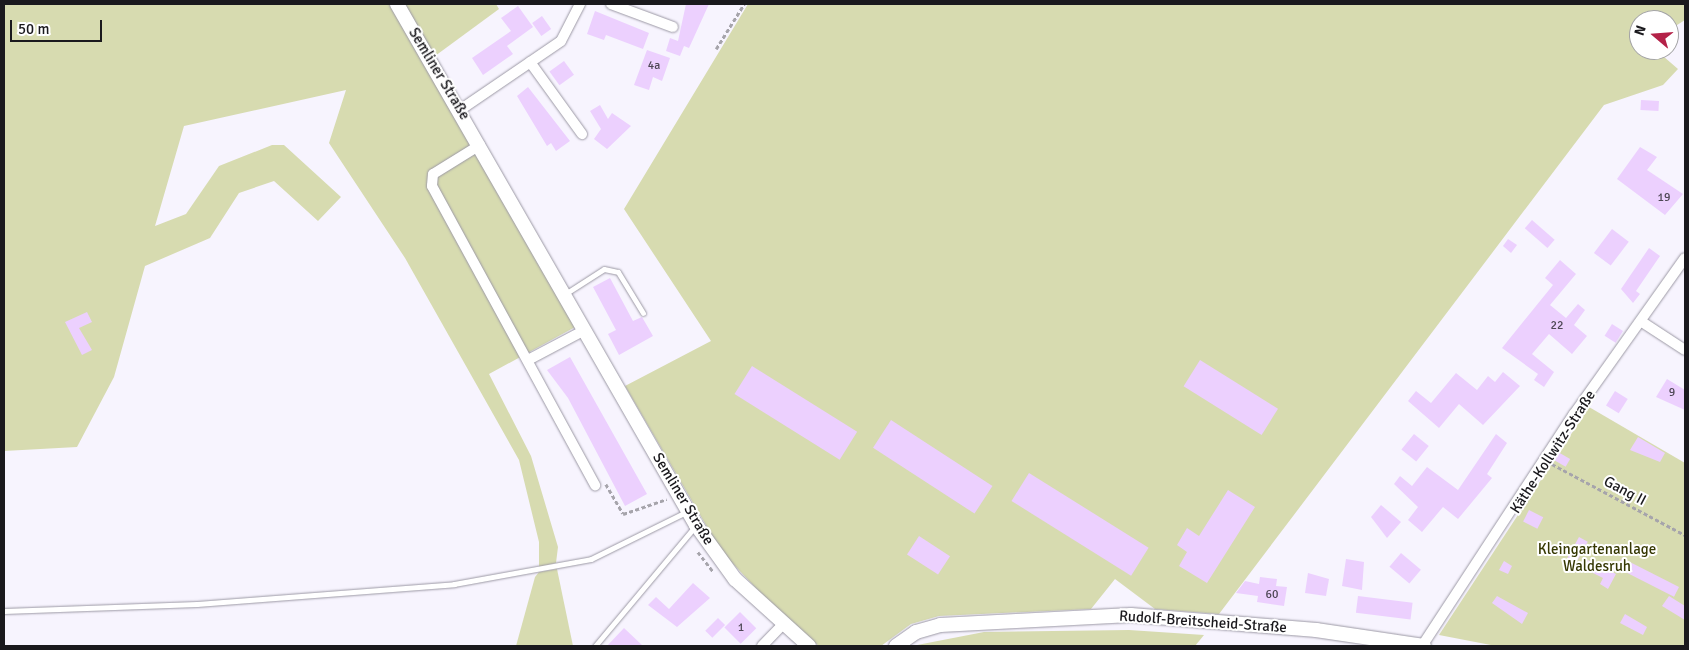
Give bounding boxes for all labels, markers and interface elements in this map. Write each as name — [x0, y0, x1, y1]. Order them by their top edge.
scale bar — [12, 10, 105, 42]
north arrow — [1629, 10, 1679, 60]
text: 50 m — [18, 20, 49, 38]
text: N — [1631, 23, 1650, 38]
street label: Semliner Straße — [404, 25, 474, 123]
house number: 4a — [648, 59, 660, 73]
house number: 19 — [1658, 191, 1670, 205]
house number: 22 — [1551, 319, 1563, 333]
house number: 9 — [1669, 386, 1675, 400]
street label: Käthe-Kollwitz-Straße — [1506, 387, 1600, 517]
street label: Semliner Straße — [648, 450, 718, 548]
street label: Gang II — [1601, 472, 1649, 510]
park label: Kleingartenanlage Waldesruh — [1538, 540, 1656, 575]
house number: 60 — [1266, 588, 1278, 602]
street label: Rudolf-Breitscheid-Straße — [1119, 607, 1287, 637]
house number: 1 — [738, 621, 744, 635]

